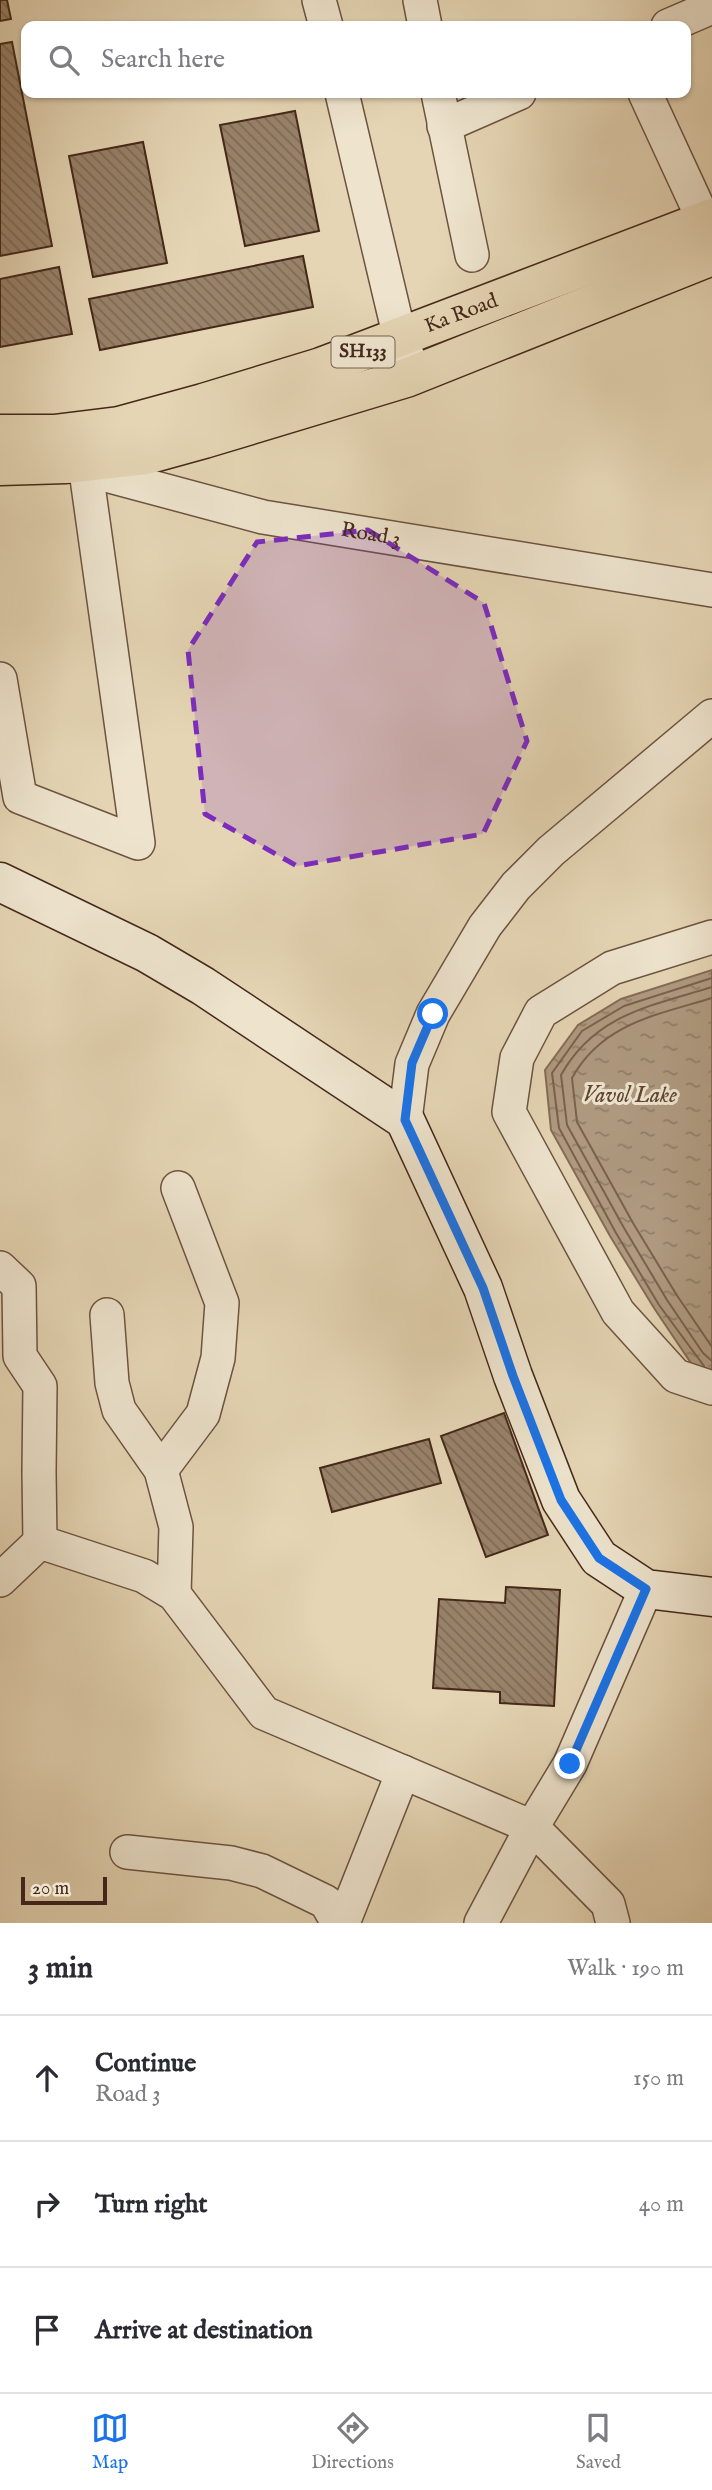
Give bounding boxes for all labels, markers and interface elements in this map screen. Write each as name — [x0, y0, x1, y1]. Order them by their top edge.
search box — [21, 21, 691, 98]
icon: search — [45, 41, 83, 79]
text: Search here — [101, 43, 225, 76]
street label: Ka Road — [421, 287, 502, 340]
road number: SH133 — [332, 336, 394, 368]
street label: Road 3 — [339, 516, 402, 553]
route start — [417, 998, 448, 1029]
water label: Vavol Lake — [583, 1081, 677, 1110]
route end — [554, 1748, 585, 1779]
scale bar — [21, 1874, 107, 1906]
text: 20 m — [32, 1877, 69, 1901]
text: 3 min — [28, 1950, 93, 1988]
text: Walk · 190 m — [567, 1954, 684, 1983]
text: Continue — [95, 2047, 196, 2080]
icon: ahead — [28, 2059, 66, 2097]
text: 150 m — [633, 2064, 684, 2093]
text: Road 3 — [95, 2080, 161, 2109]
icon: right — [28, 2185, 66, 2223]
text: Turn right — [95, 2188, 208, 2221]
text: 40 m — [639, 2190, 684, 2219]
icon: arrive — [28, 2311, 66, 2349]
text: Arrive at destination — [95, 2314, 313, 2347]
tab: Map — [91, 2409, 129, 2475]
tab: Directions — [311, 2409, 394, 2475]
tab: Saved — [576, 2409, 621, 2475]

